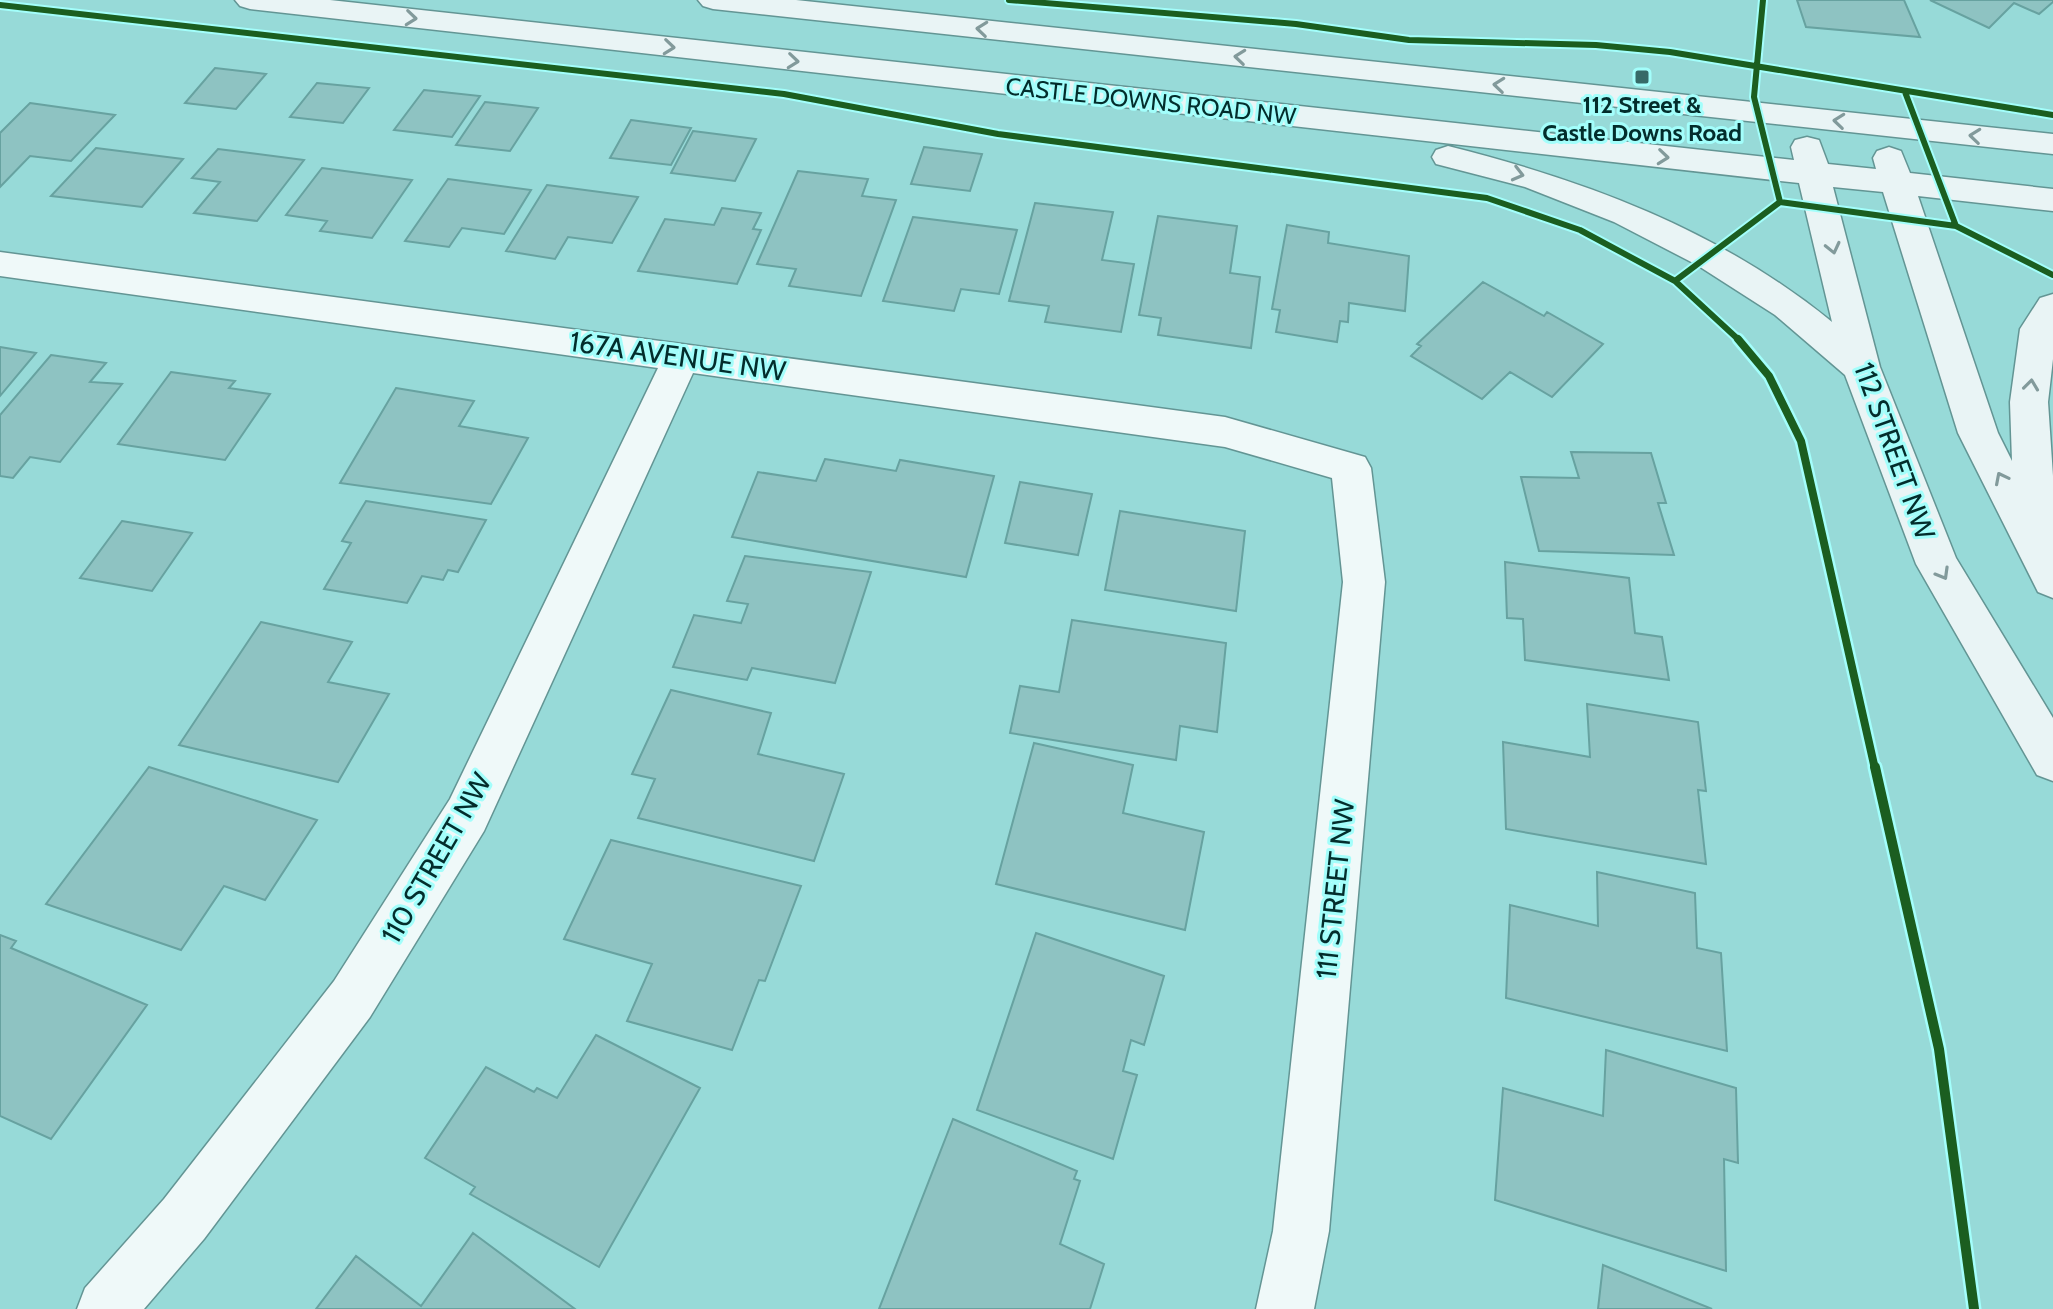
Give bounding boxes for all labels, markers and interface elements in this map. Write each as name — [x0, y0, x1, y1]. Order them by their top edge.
one-way arrow — [404, 10, 417, 27]
one-way arrow — [975, 20, 988, 37]
one-way arrow — [663, 39, 676, 56]
one-way arrow — [1233, 48, 1246, 65]
one-way arrow — [787, 53, 800, 70]
marker: 112 Street & Castle Downs Road — [1633, 68, 1651, 86]
street label: CASTLE DOWNS ROAD NW — [1004, 71, 1298, 131]
one-way arrow — [1492, 76, 1505, 93]
place label: 112 Street & Castle Downs Road — [1542, 90, 1742, 147]
one-way arrow — [1832, 113, 1845, 130]
one-way arrow — [1969, 127, 1982, 144]
one-way arrow — [1657, 149, 1670, 166]
one-way arrow — [1511, 165, 1524, 182]
one-way arrow — [1824, 241, 1841, 255]
street label: 167A AVENUE NW — [568, 324, 789, 388]
street label: 112 STREET NW — [1847, 358, 1943, 545]
one-way arrow — [2022, 378, 2039, 392]
one-way arrow — [1996, 471, 2011, 486]
one-way arrow — [1933, 565, 1948, 580]
street label: 110 STREET NW — [374, 766, 499, 949]
street label: 111 STREET NW — [1309, 797, 1361, 980]

